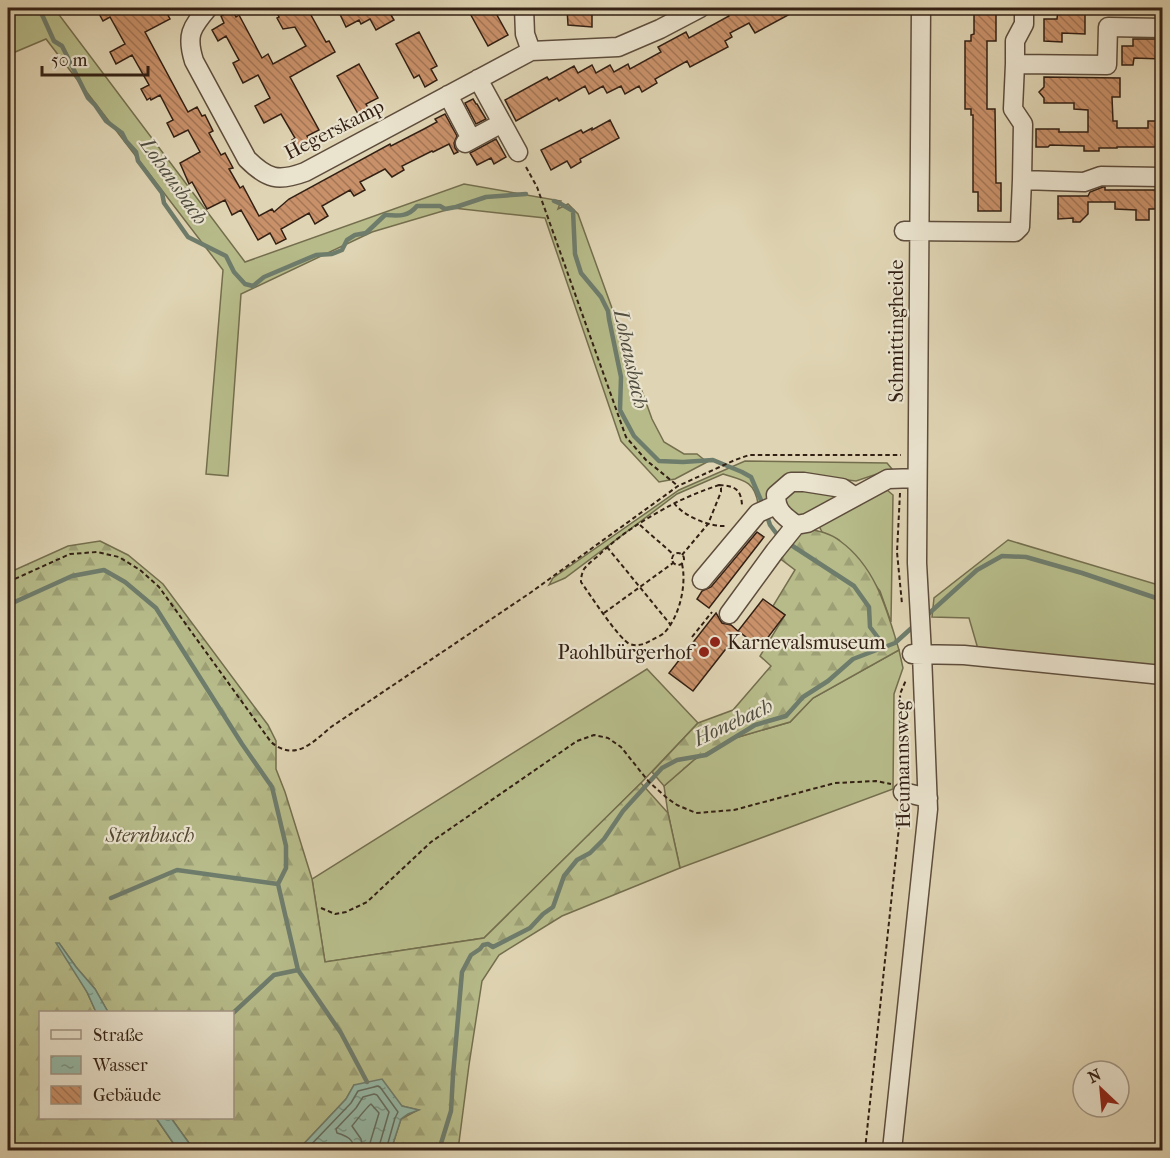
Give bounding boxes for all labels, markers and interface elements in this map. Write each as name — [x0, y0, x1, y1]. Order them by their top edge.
scale bar — [42, 39, 148, 77]
text: 50 m — [51, 50, 88, 71]
street label: Hegerskamp — [280, 94, 388, 164]
water label: Lohausbach — [134, 131, 213, 229]
street label: Schmittingheide — [885, 260, 908, 402]
water label: Lohausbach — [608, 305, 653, 411]
place label: Karnevalsmuseum — [727, 631, 886, 654]
marker: Karnevalsmuseum — [708, 635, 722, 649]
place label: Paohlbürgerhof — [558, 641, 696, 664]
marker: Paohlbürgerhof — [697, 645, 711, 659]
water label: Honebach — [689, 693, 777, 751]
street label: Heumannsweg — [890, 699, 915, 828]
park label: Sternbusch — [105, 824, 194, 847]
legend — [39, 1011, 234, 1119]
text: Straße — [93, 1025, 144, 1046]
text: Wasser — [92, 1055, 148, 1076]
north arrow — [1071, 1059, 1131, 1119]
text: N — [1085, 1064, 1105, 1087]
text: Gebäude — [93, 1085, 161, 1106]

